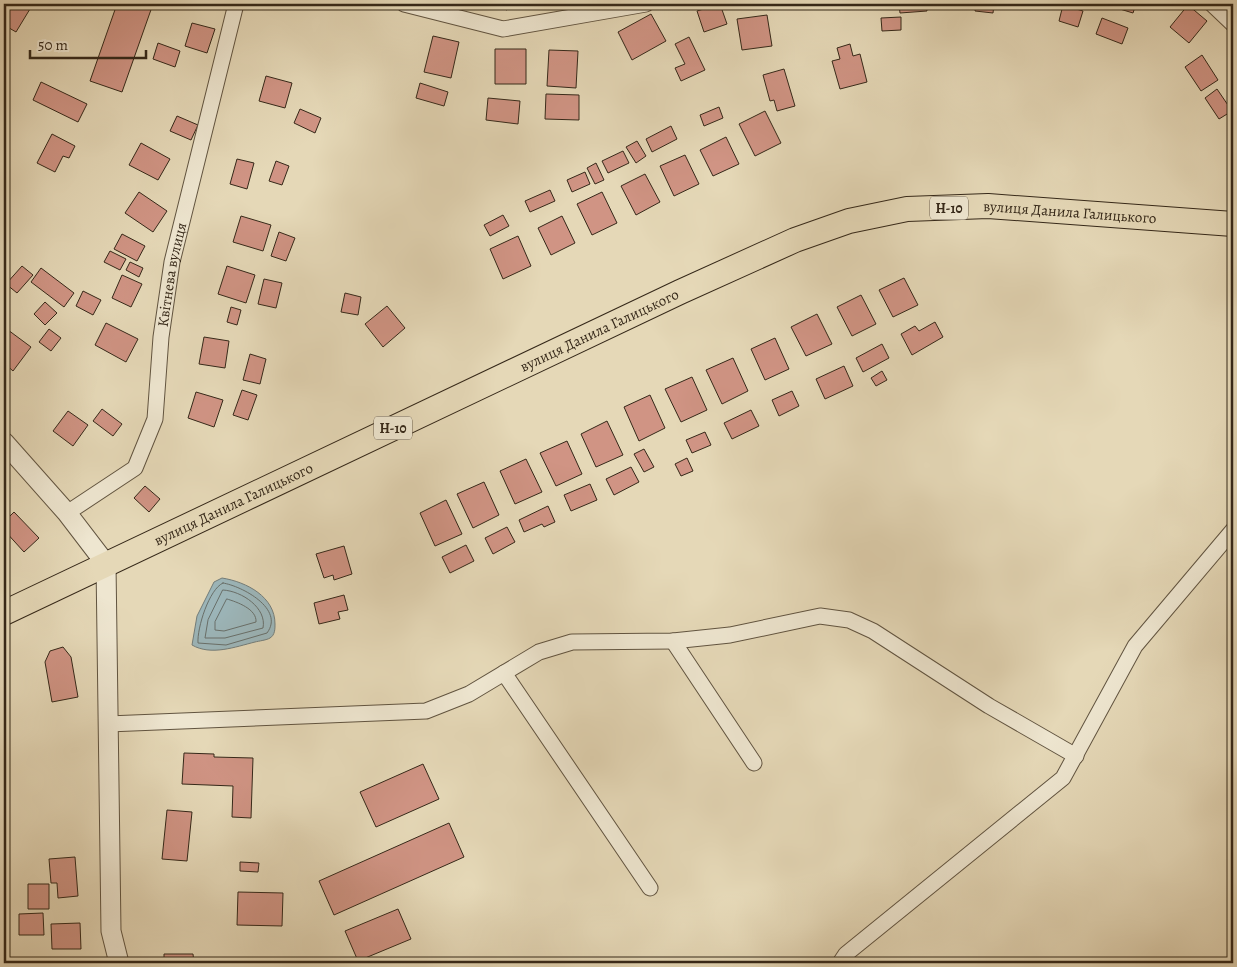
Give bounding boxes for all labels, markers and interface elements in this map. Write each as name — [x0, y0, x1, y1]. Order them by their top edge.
scale bar — [30, 28, 146, 60]
text: 50 m — [38, 35, 68, 55]
street label: вулиця Данила Галицького — [983, 196, 1157, 228]
road number: Н-10 — [930, 197, 968, 220]
street label: Квітнева вулиця — [153, 220, 191, 328]
street label: вулиця Данила Галицького — [517, 284, 682, 377]
road number: Н-10 — [374, 416, 412, 439]
street label: вулиця Данила Галицького — [151, 458, 316, 550]

